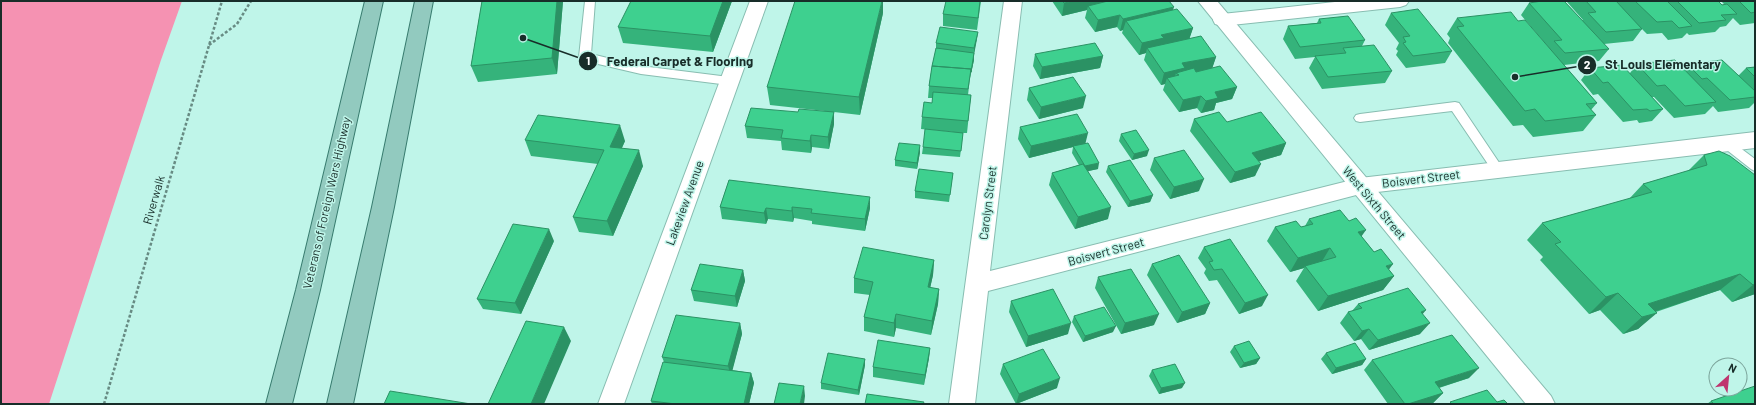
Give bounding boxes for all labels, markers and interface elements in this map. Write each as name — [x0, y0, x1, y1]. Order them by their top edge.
callout: Federal Carpet & Flooring — [578, 48, 761, 73]
callout: St Louis Elementary — [1577, 52, 1729, 77]
text: 1 — [586, 53, 590, 67]
text: Federal Carpet & Flooring — [607, 53, 753, 69]
text: St Louis Elementary — [1605, 56, 1721, 72]
text: 2 — [1584, 57, 1591, 71]
street label: Veterans of Foreign Wars Highway — [299, 115, 353, 290]
street label: Lakeview Avenue — [662, 158, 706, 247]
street label: West Sixth Street — [1340, 163, 1409, 242]
street label: Carolyn Street — [976, 165, 998, 241]
street label: Boisvert Street — [1381, 166, 1461, 190]
street label: Riverwalk — [139, 174, 167, 226]
street label: Boisvert Street — [1066, 234, 1145, 268]
north arrow — [1708, 357, 1748, 397]
text: N — [1727, 360, 1739, 375]

